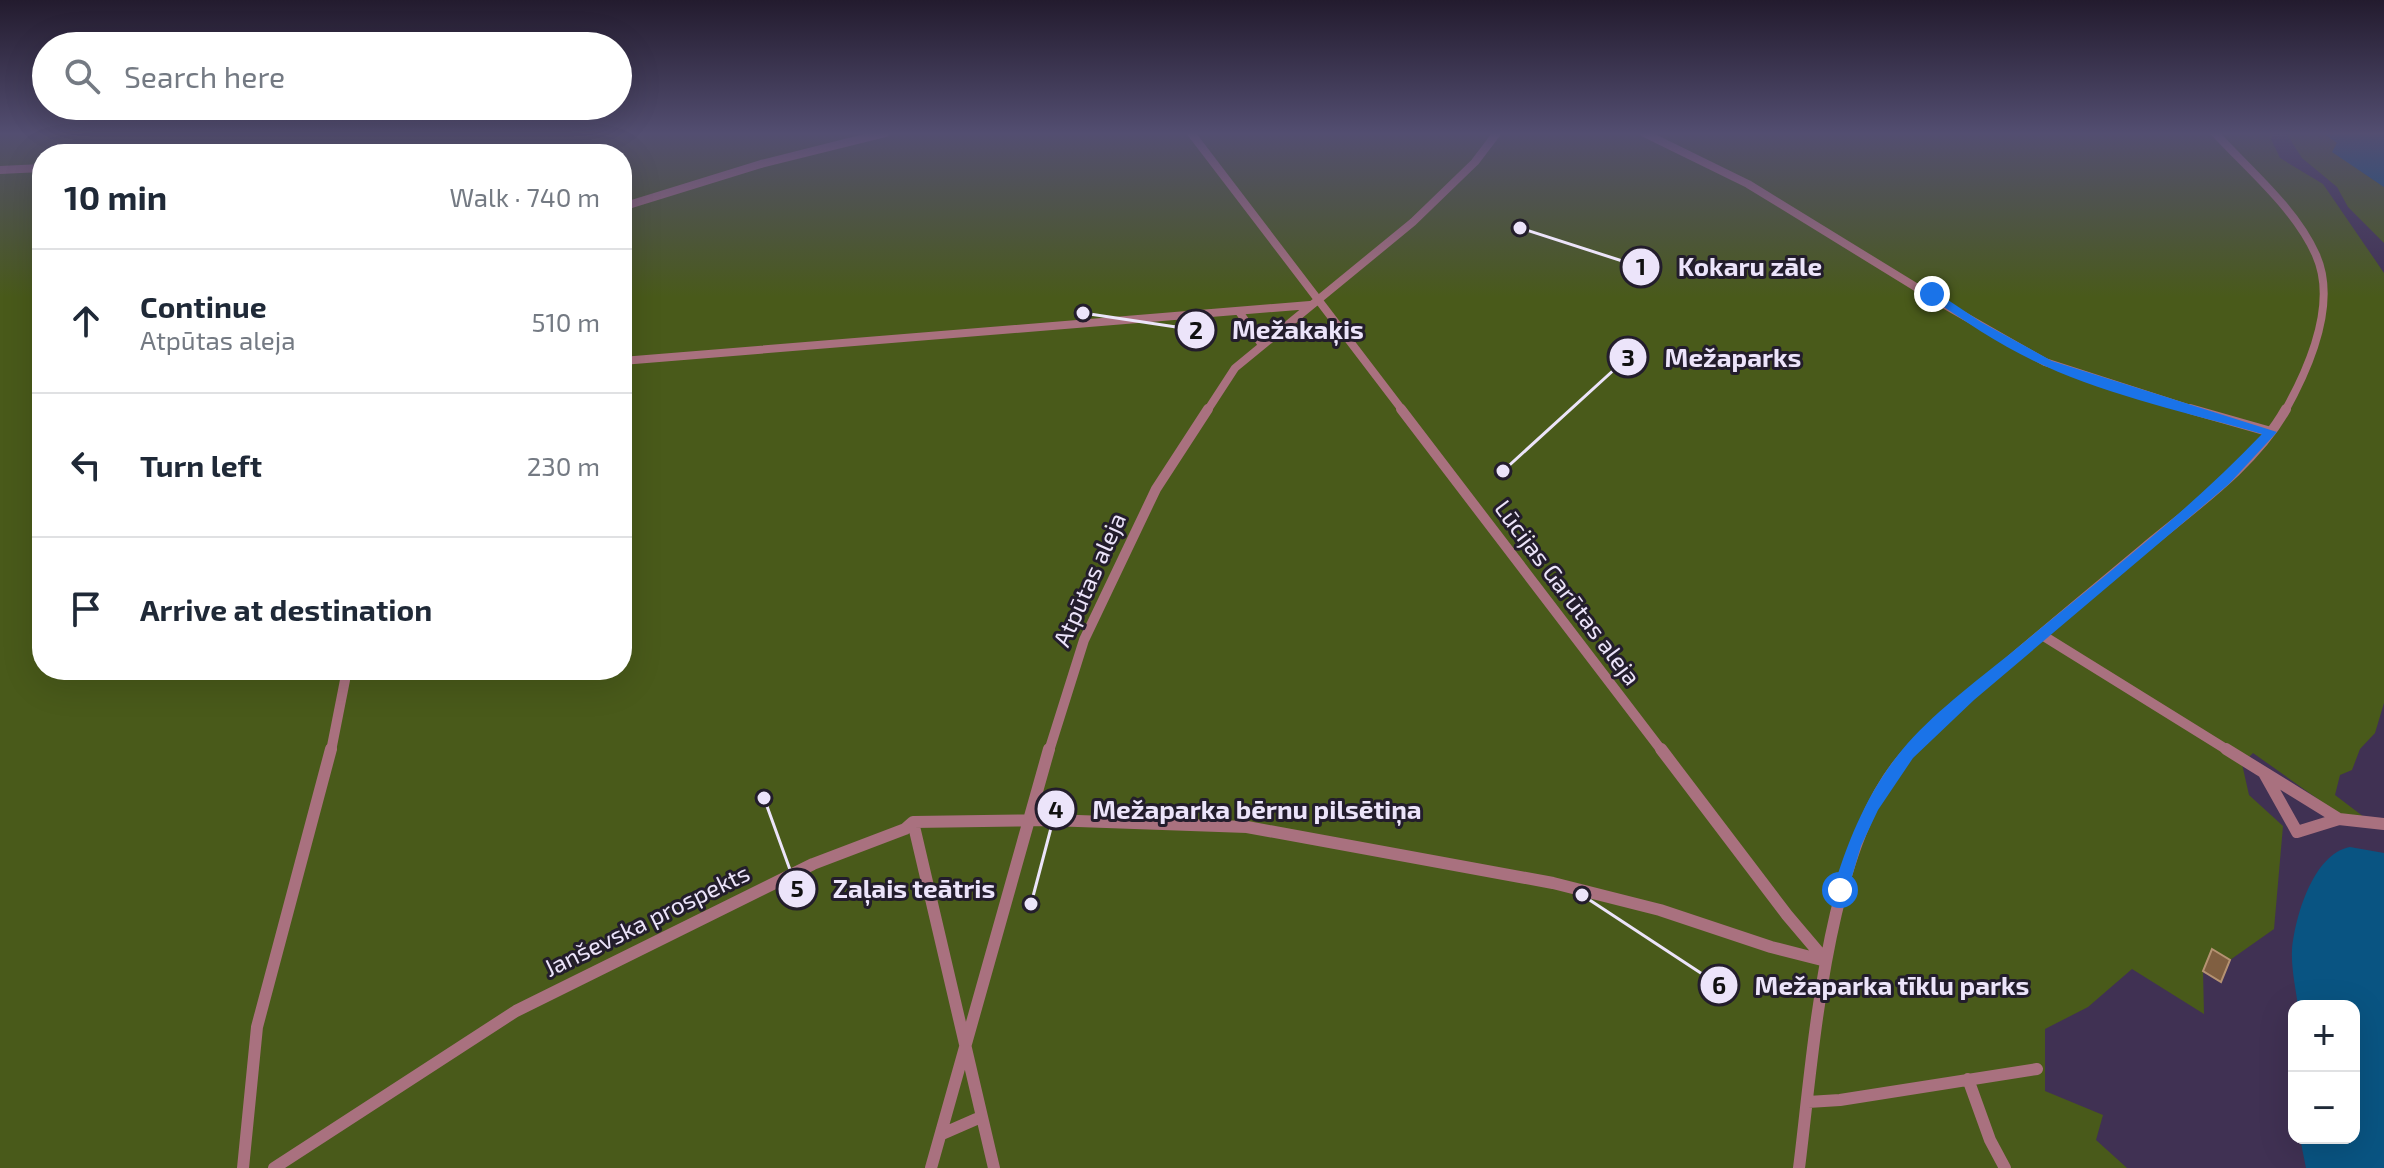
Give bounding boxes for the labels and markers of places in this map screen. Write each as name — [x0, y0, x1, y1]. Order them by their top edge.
callout: Kokaru zāle — [1621, 242, 1838, 292]
callout: Mežakaķis — [1176, 305, 1379, 355]
callout: Mežaparks — [1608, 332, 1817, 382]
callout: Mežaparka bērnu pilsētiņa — [1036, 784, 1437, 834]
callout: Zaļais teātris — [777, 864, 1012, 914]
callout: Mežaparka tīklu parks — [1699, 960, 2046, 1010]

